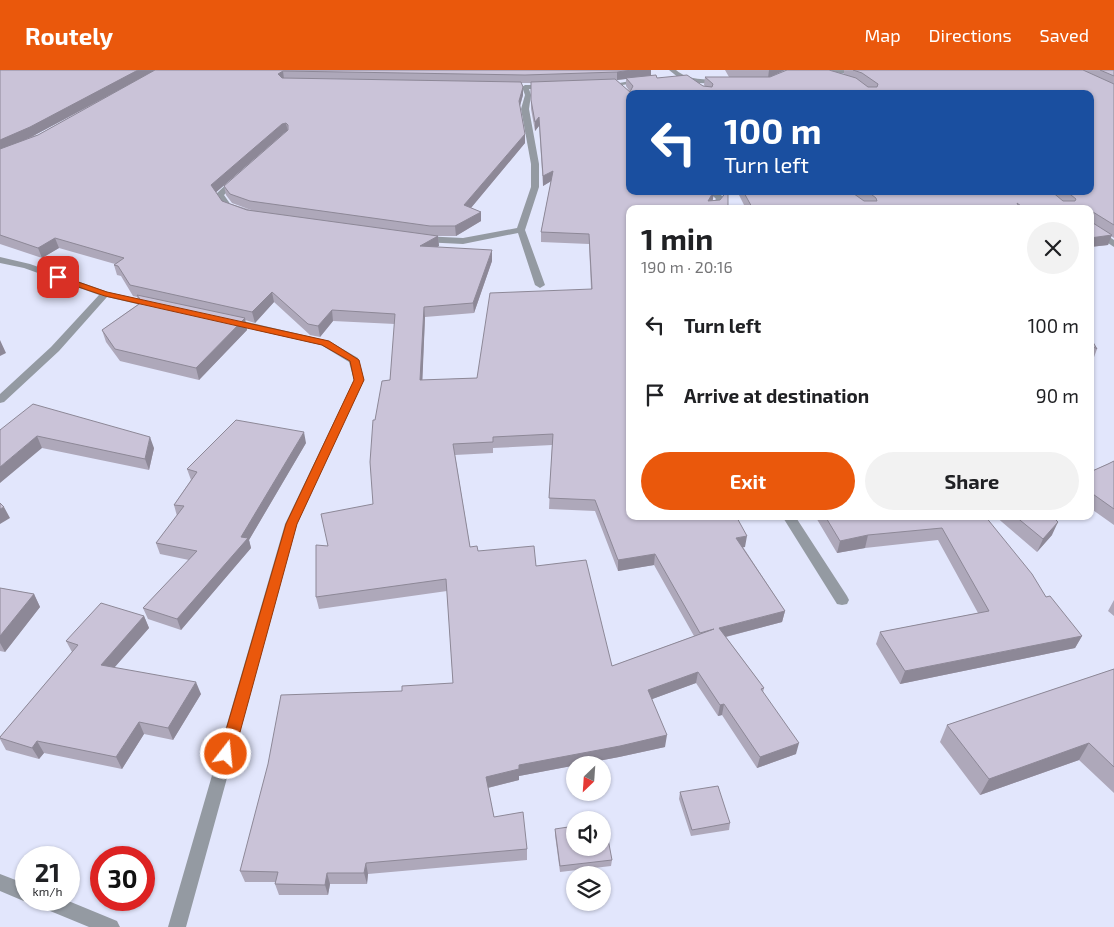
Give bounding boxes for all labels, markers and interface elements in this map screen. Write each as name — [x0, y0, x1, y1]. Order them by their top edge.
text: Routely — [25, 21, 113, 50]
text: Map — [864, 24, 901, 46]
text: Directions — [929, 24, 1012, 46]
text: Saved — [1040, 24, 1089, 46]
text: 100 m — [724, 109, 822, 151]
icon: left — [641, 110, 706, 175]
text: Turn left — [724, 151, 809, 177]
text: 1 min — [641, 220, 713, 256]
button: close — [1027, 222, 1079, 274]
pin — [37, 256, 79, 298]
text: 190 m · 20:16 — [641, 257, 733, 276]
icon: arrive — [44, 263, 72, 291]
icon: left — [641, 311, 669, 339]
text: Turn left — [684, 314, 761, 337]
text: 100 m — [1028, 314, 1079, 337]
icon: arrive — [641, 381, 669, 409]
text: Arrive at destination — [684, 384, 869, 407]
text: 90 m — [1036, 384, 1079, 407]
button: Exit — [641, 452, 855, 510]
button: Share — [865, 452, 1079, 510]
position arrow — [199, 727, 251, 779]
north arrow — [566, 756, 611, 801]
map controls — [566, 756, 611, 911]
button: sound — [566, 811, 611, 856]
speed limit sign: 30 — [90, 846, 155, 911]
text: 21 — [35, 857, 60, 887]
button: layers — [566, 866, 611, 911]
text: km/h — [33, 884, 62, 898]

